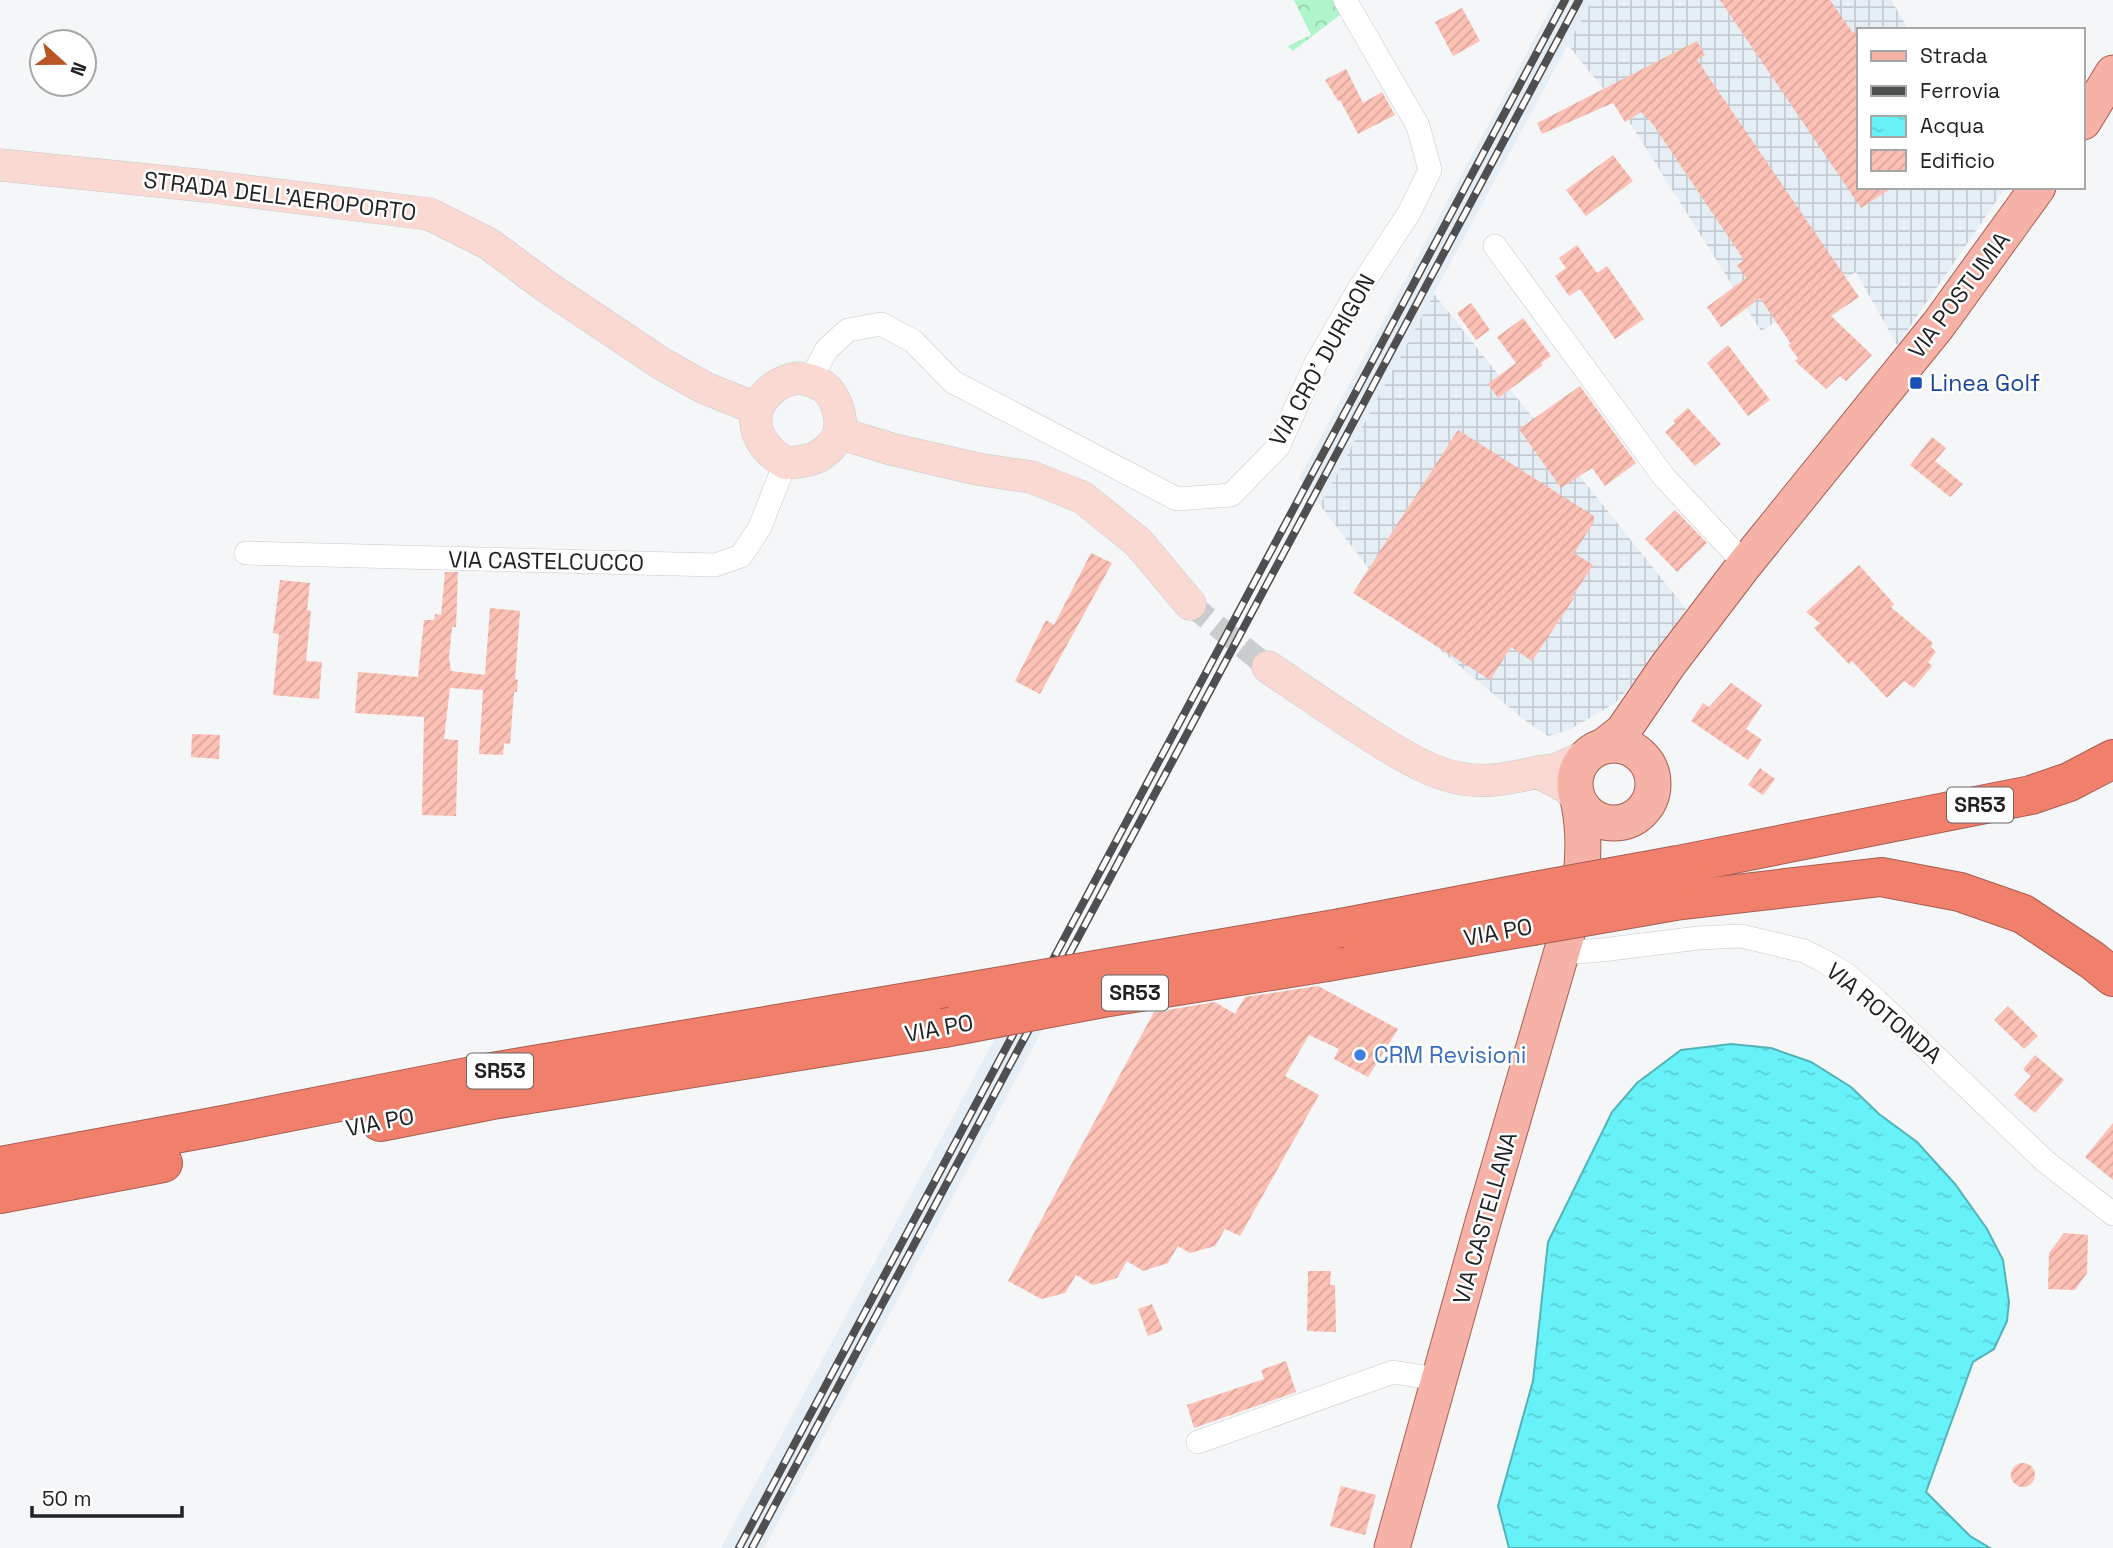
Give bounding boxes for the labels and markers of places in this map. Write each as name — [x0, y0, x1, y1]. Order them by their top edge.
place label: Linea Golf — [1930, 368, 2040, 398]
marker: Linea Golf — [1908, 375, 1924, 391]
place label: CRM Revisioni — [1374, 1040, 1526, 1070]
marker: CRM Revisioni — [1352, 1047, 1368, 1063]

